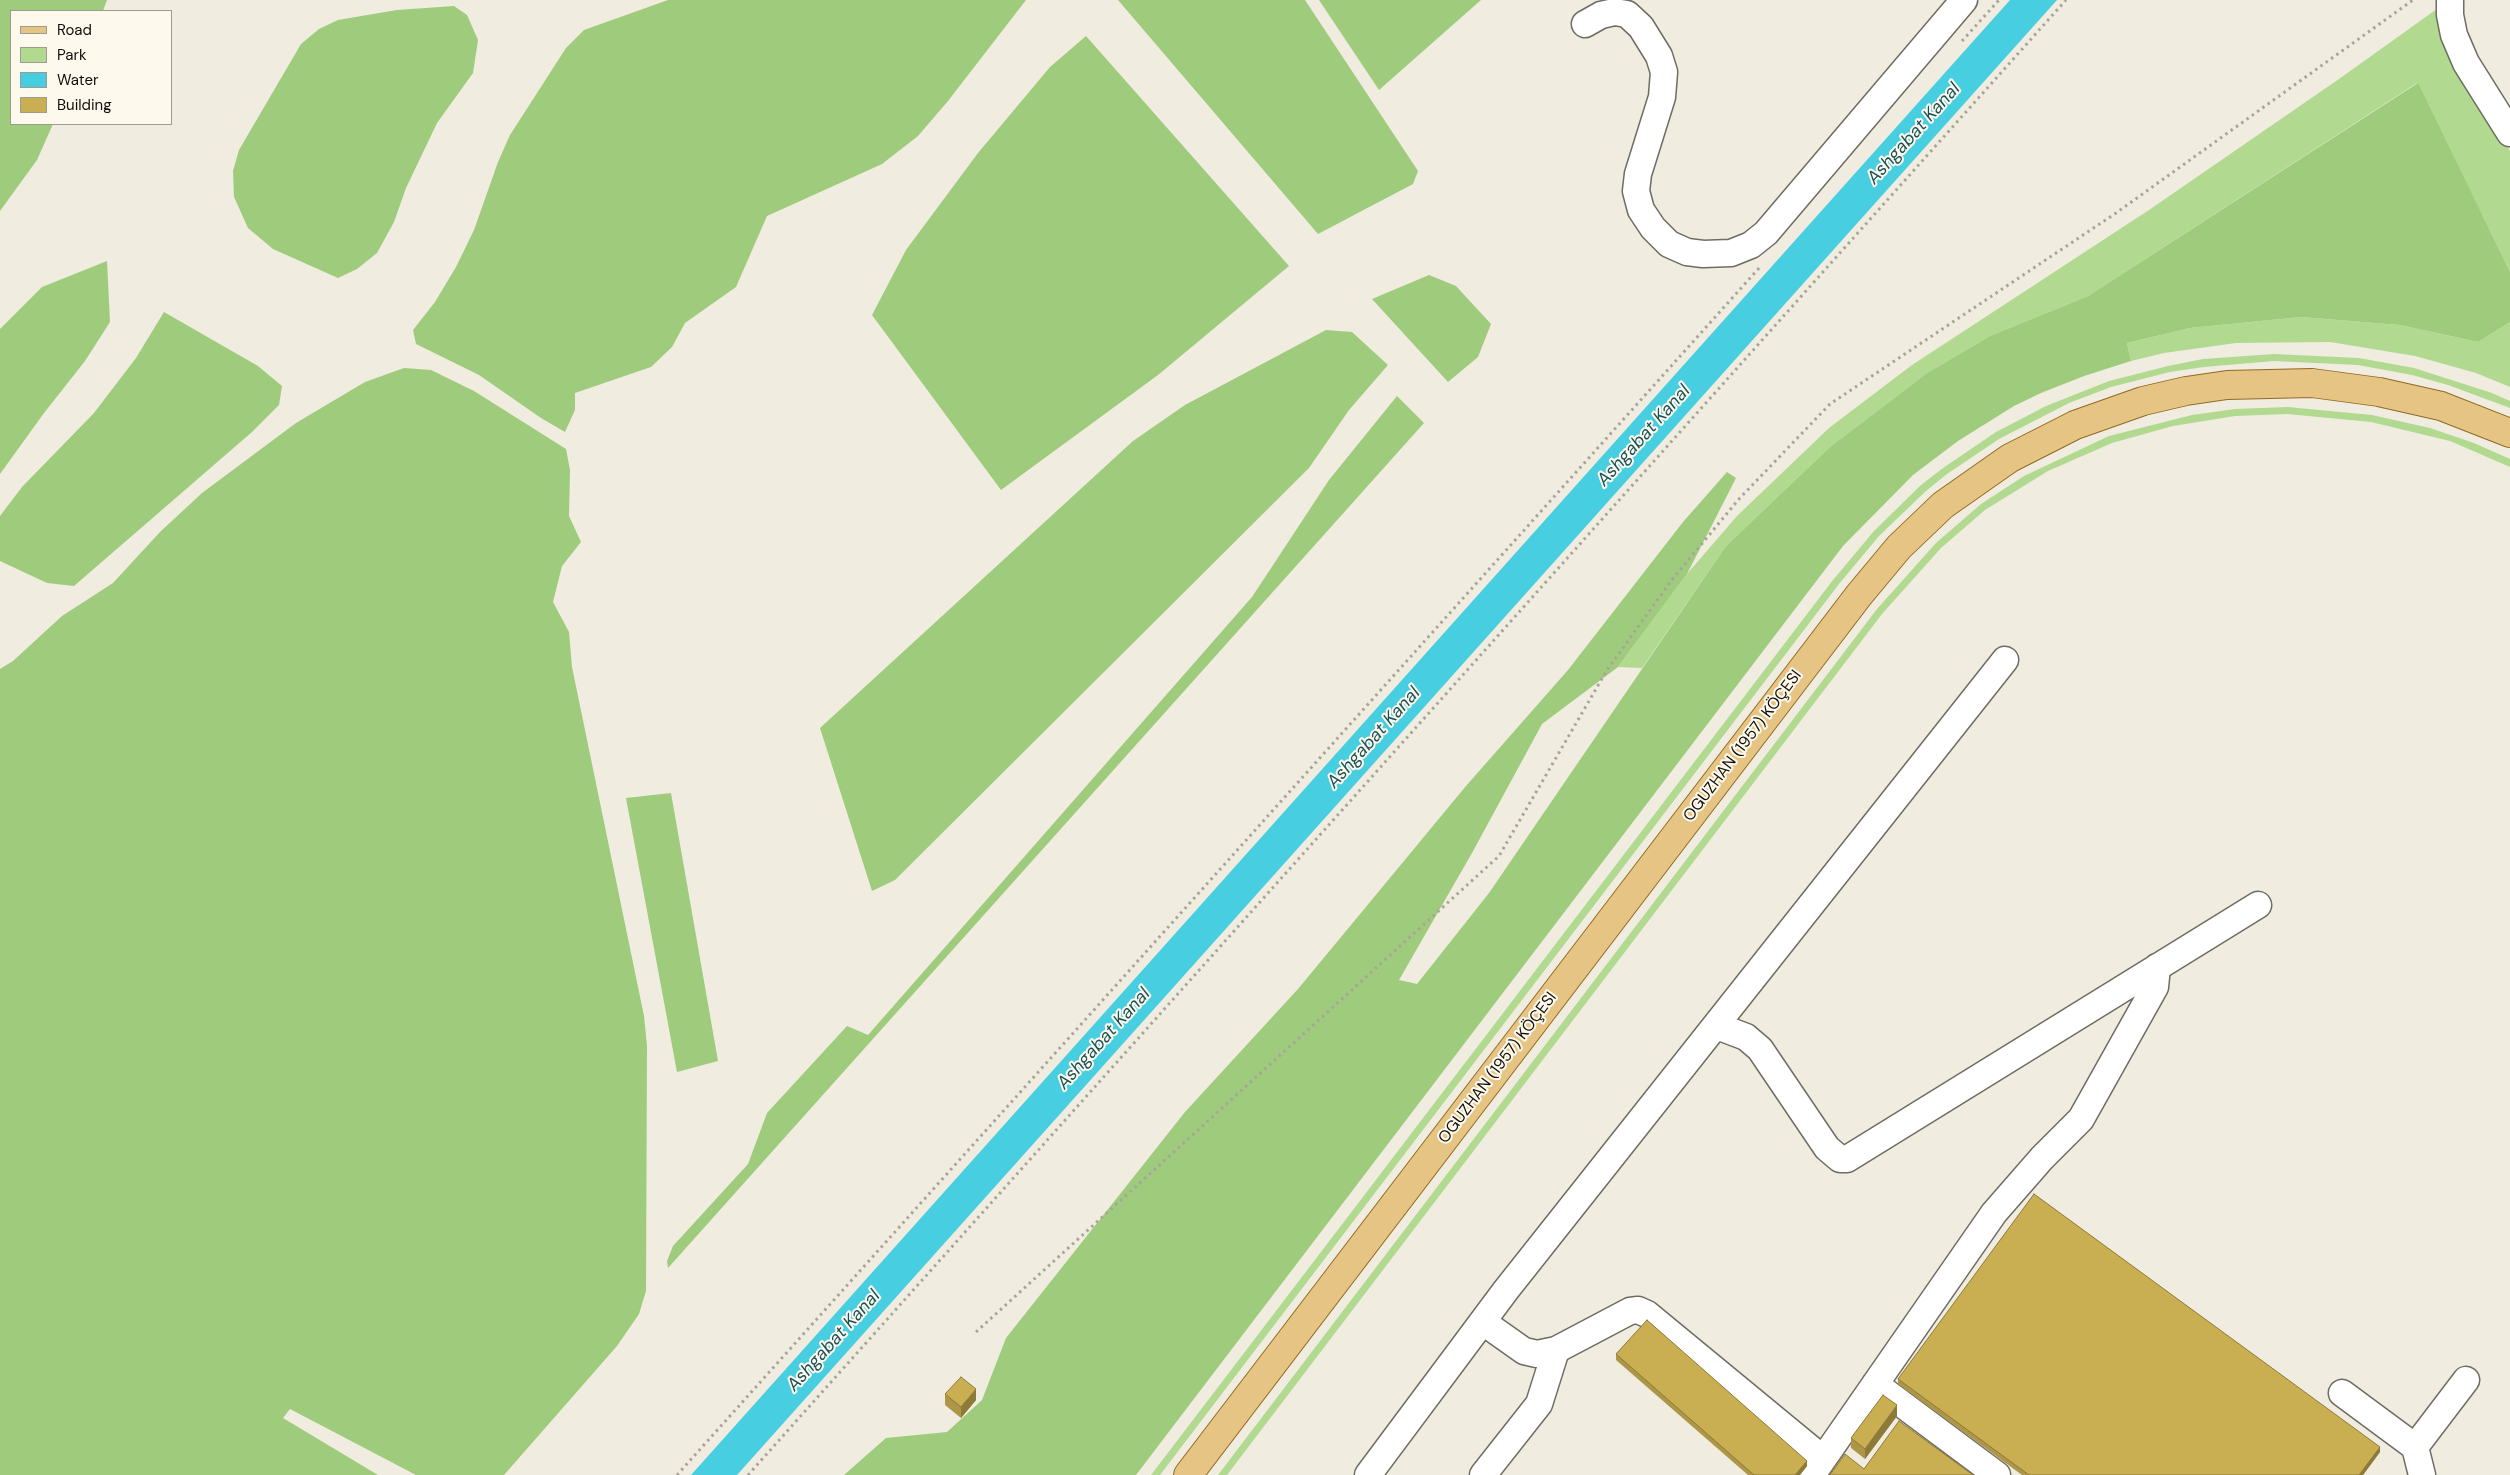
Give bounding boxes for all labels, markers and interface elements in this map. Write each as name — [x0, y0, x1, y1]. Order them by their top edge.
legend — [10, 10, 172, 125]
text: Road — [57, 20, 92, 40]
text: Park — [57, 45, 87, 65]
text: Water — [57, 70, 98, 90]
water label: Ashgabat Kanal — [1863, 79, 1965, 189]
text: Building — [57, 95, 112, 115]
water label: Ashgabat Kanal — [1593, 381, 1695, 491]
street label: OGUZHAN (1957) KÖÇESI — [1680, 667, 1806, 825]
water label: Ashgabat Kanal — [1323, 683, 1425, 793]
water label: Ashgabat Kanal — [1053, 984, 1155, 1094]
street label: OGUZHAN (1957) KÖÇESI — [1435, 989, 1561, 1147]
water label: Ashgabat Kanal — [783, 1286, 885, 1396]

